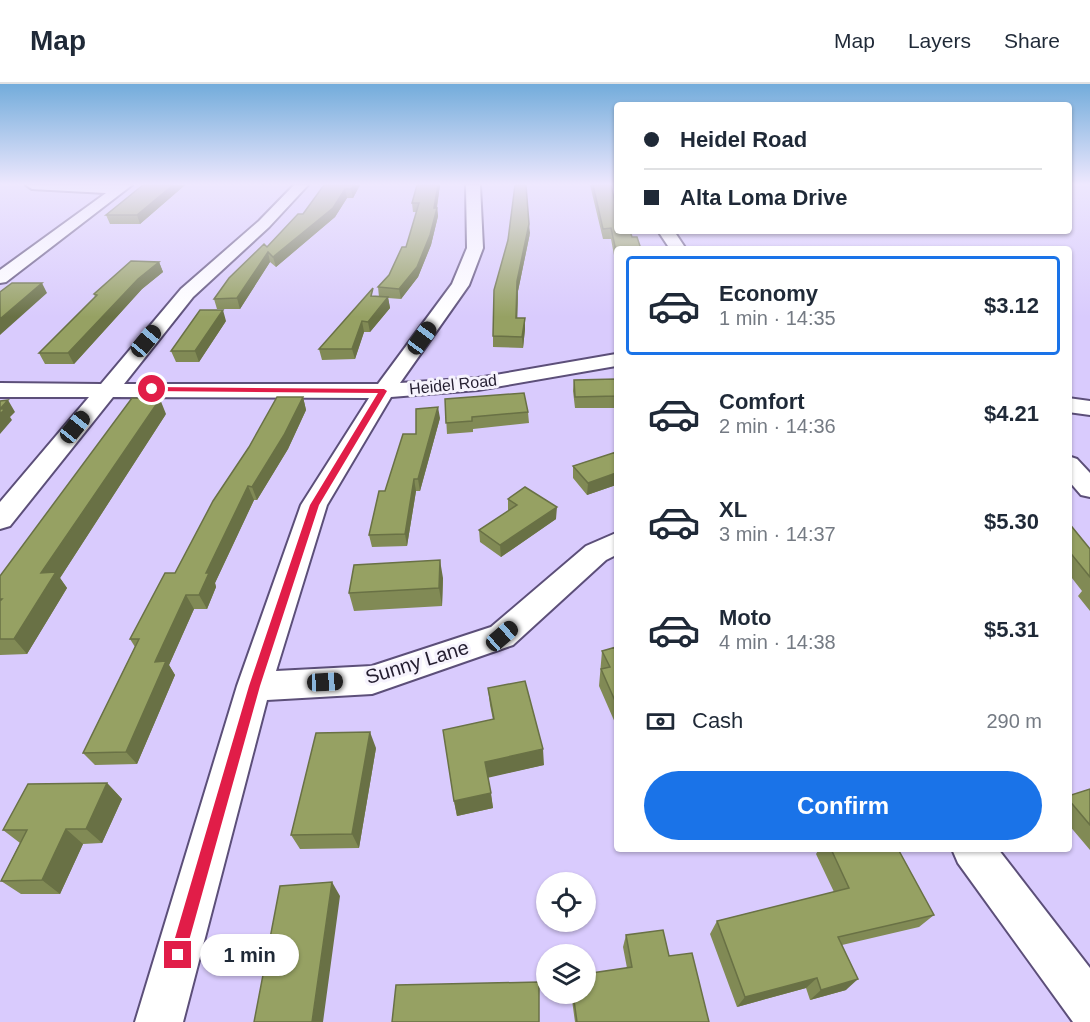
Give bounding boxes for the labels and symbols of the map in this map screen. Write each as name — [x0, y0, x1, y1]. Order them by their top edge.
car — [404, 318, 440, 358]
car — [128, 321, 164, 361]
street label: Heidel Road — [408, 371, 498, 398]
route start — [138, 375, 165, 402]
car — [57, 407, 93, 447]
car — [483, 617, 521, 655]
street label: Sunny Lane — [363, 636, 471, 688]
car — [307, 672, 343, 692]
callout: 1 min — [199, 934, 298, 976]
route end — [164, 941, 191, 968]

